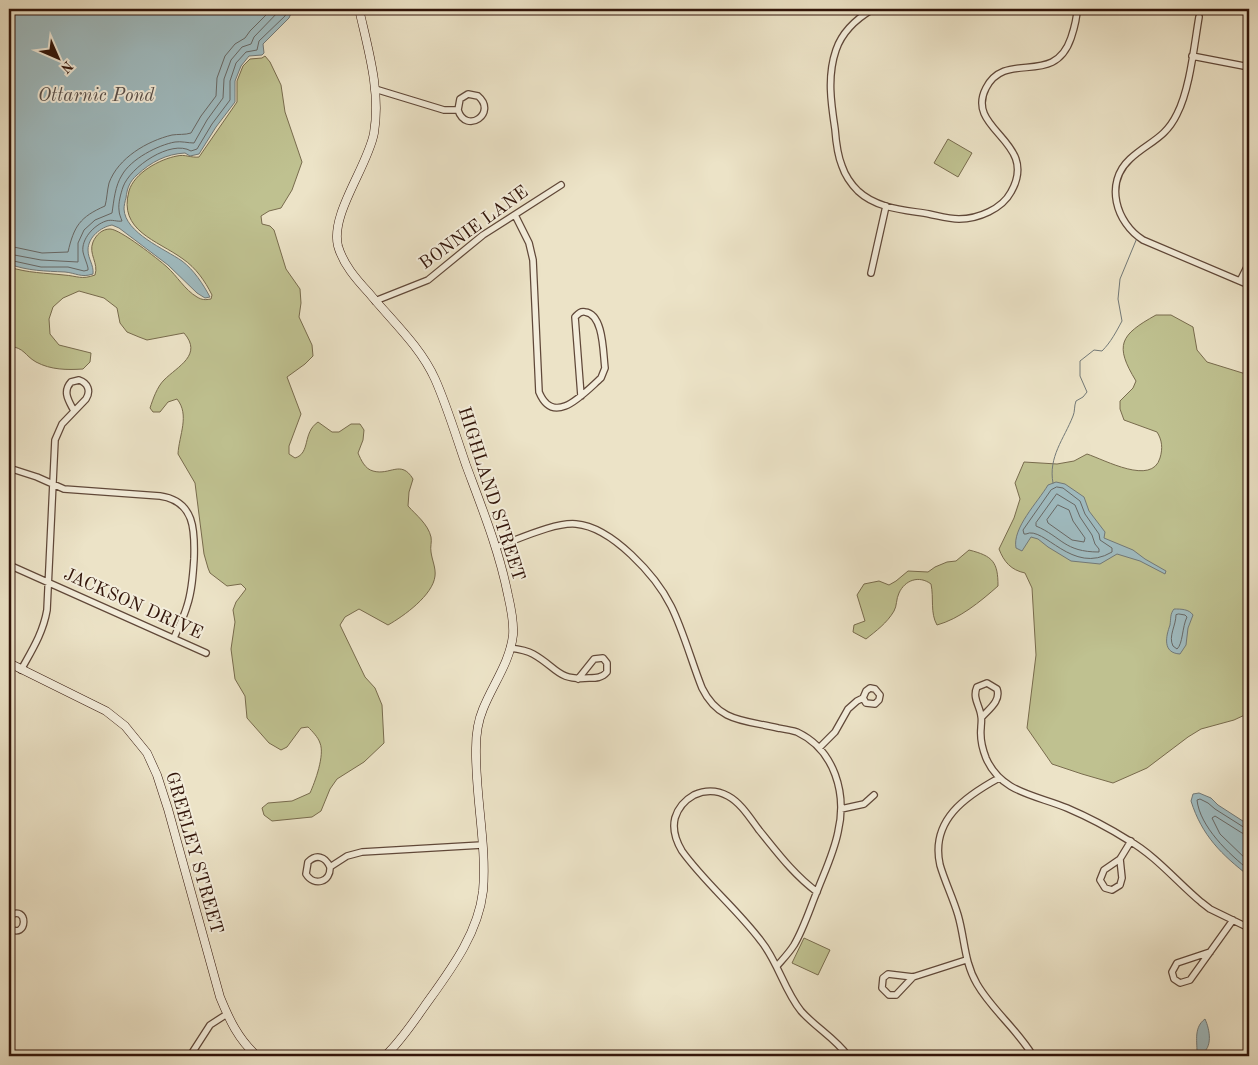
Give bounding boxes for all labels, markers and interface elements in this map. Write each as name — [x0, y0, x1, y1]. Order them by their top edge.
north arrow — [32, 32, 82, 82]
text: N — [58, 58, 75, 75]
water label: Ottarnic Pond — [38, 87, 155, 106]
street label: BONNIE LANE — [416, 183, 532, 273]
street label: HIGHLAND STREET — [454, 405, 528, 583]
street label: JACKSON DRIVE — [61, 565, 205, 643]
street label: GREELEY STREET — [162, 770, 226, 936]

